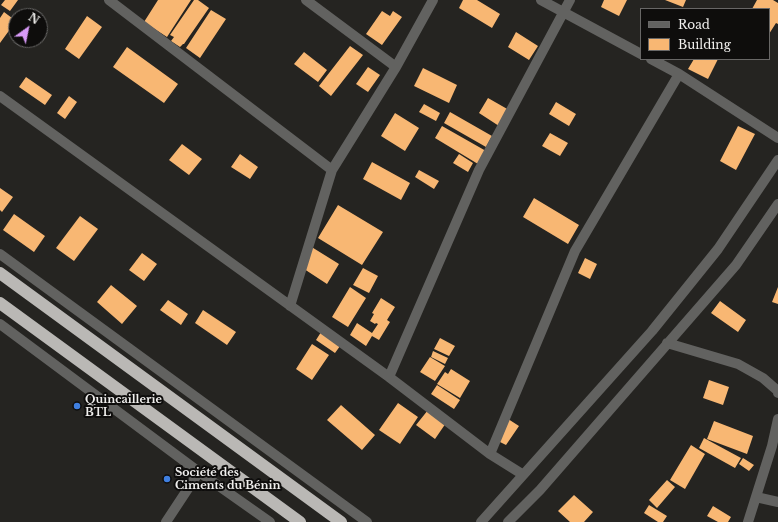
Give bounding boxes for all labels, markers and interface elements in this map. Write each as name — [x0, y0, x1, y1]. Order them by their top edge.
north arrow — [8, 8, 48, 48]
legend — [640, 8, 770, 60]
text: N — [26, 10, 42, 27]
text: Road — [678, 17, 710, 32]
text: Building — [678, 37, 731, 52]
place label: Quincaillerie BTL — [85, 393, 162, 419]
marker: Quincaillerie BTL — [72, 401, 82, 411]
place label: Société des Ciments du Bénin — [175, 466, 280, 492]
marker: Société des Ciments du Bénin — [162, 474, 172, 484]

